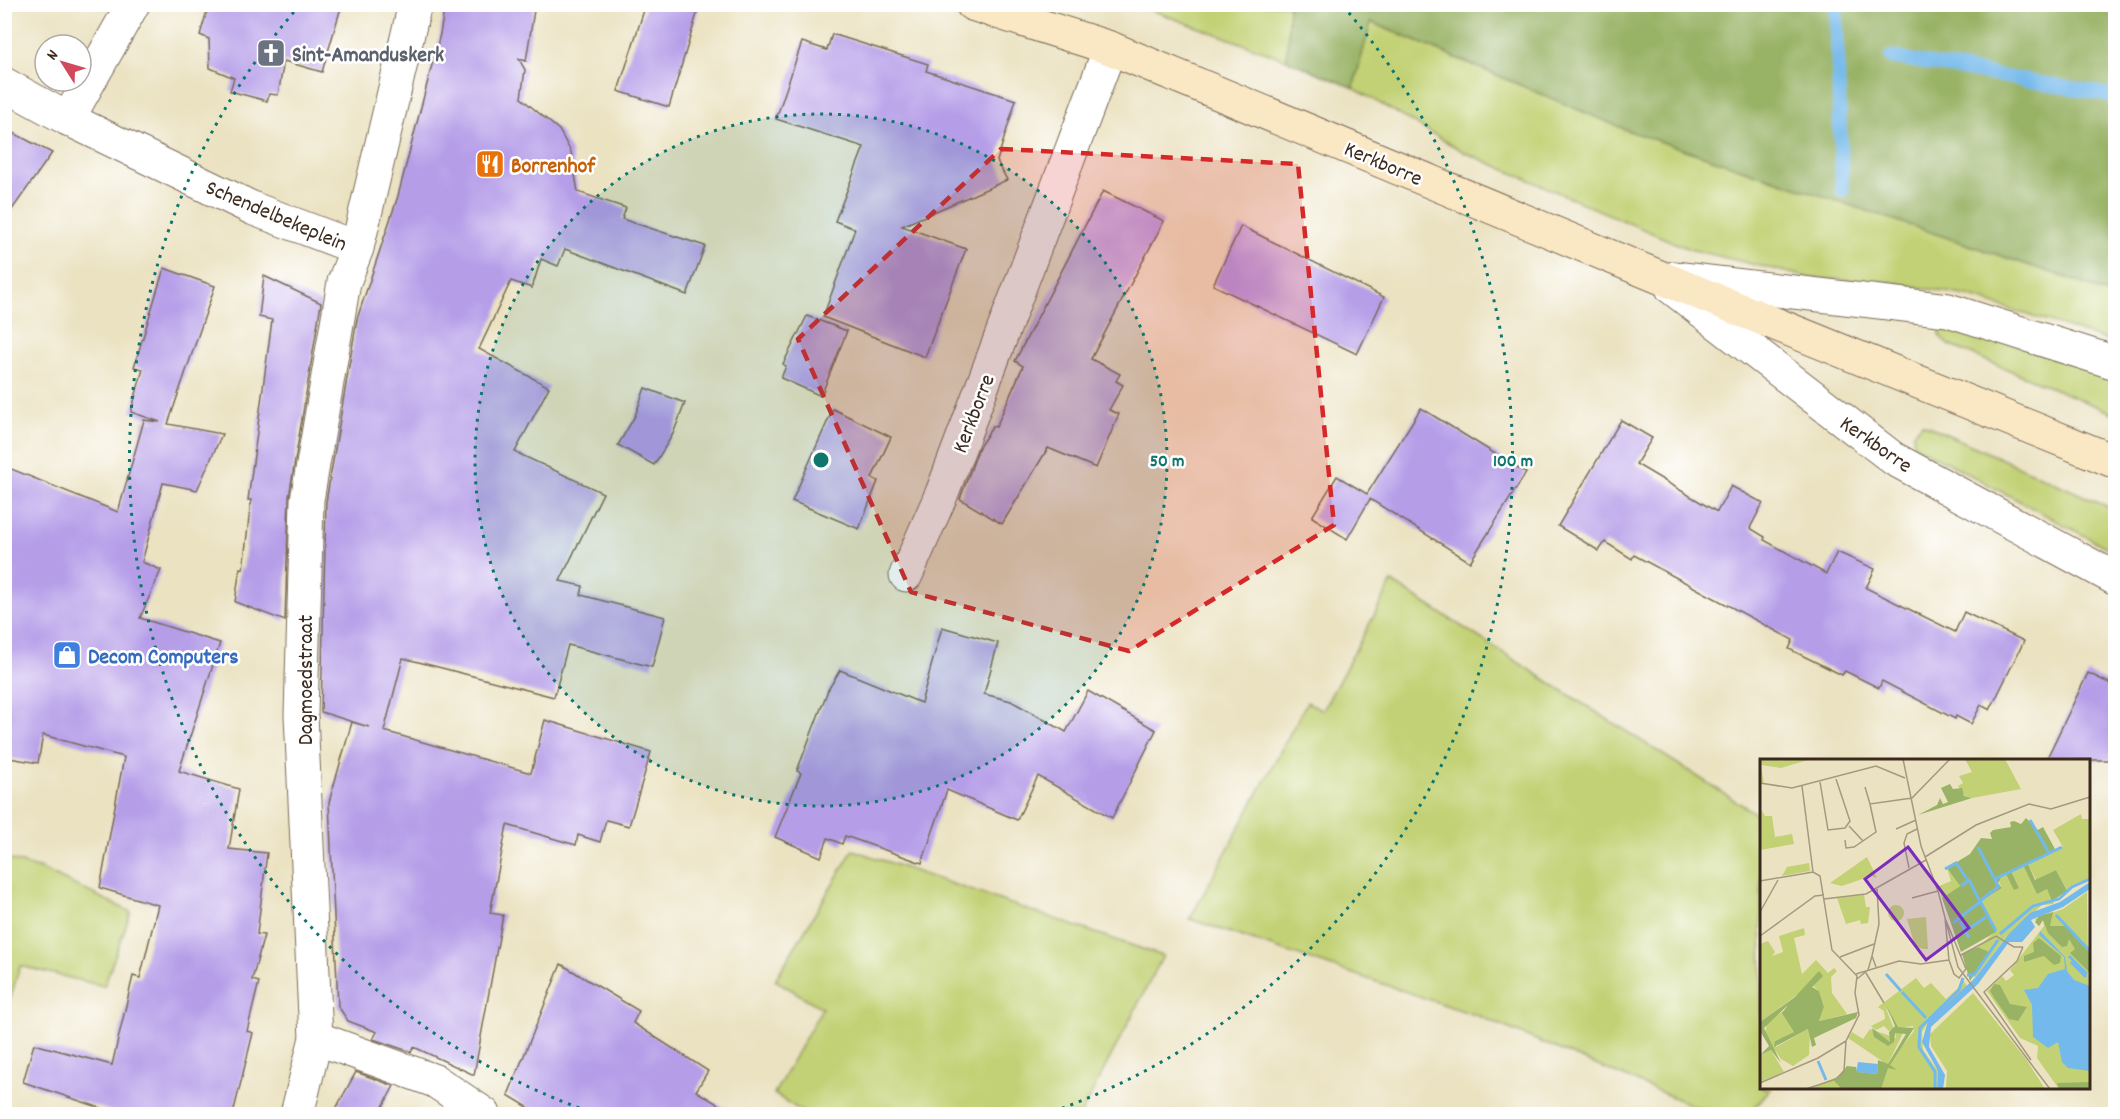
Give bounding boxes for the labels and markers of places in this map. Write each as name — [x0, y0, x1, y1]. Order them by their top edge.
church icon: Sint-Amanduskerk — [255, 37, 287, 69]
place label: Sint-Amanduskerk — [292, 41, 444, 72]
restaurant icon: Borrenhof — [474, 148, 506, 180]
place label: Borrenhof — [511, 152, 596, 183]
centre of rings — [811, 450, 831, 470]
shop icon: Decom Computers — [51, 639, 83, 671]
place label: Decom Computers — [88, 643, 238, 674]

